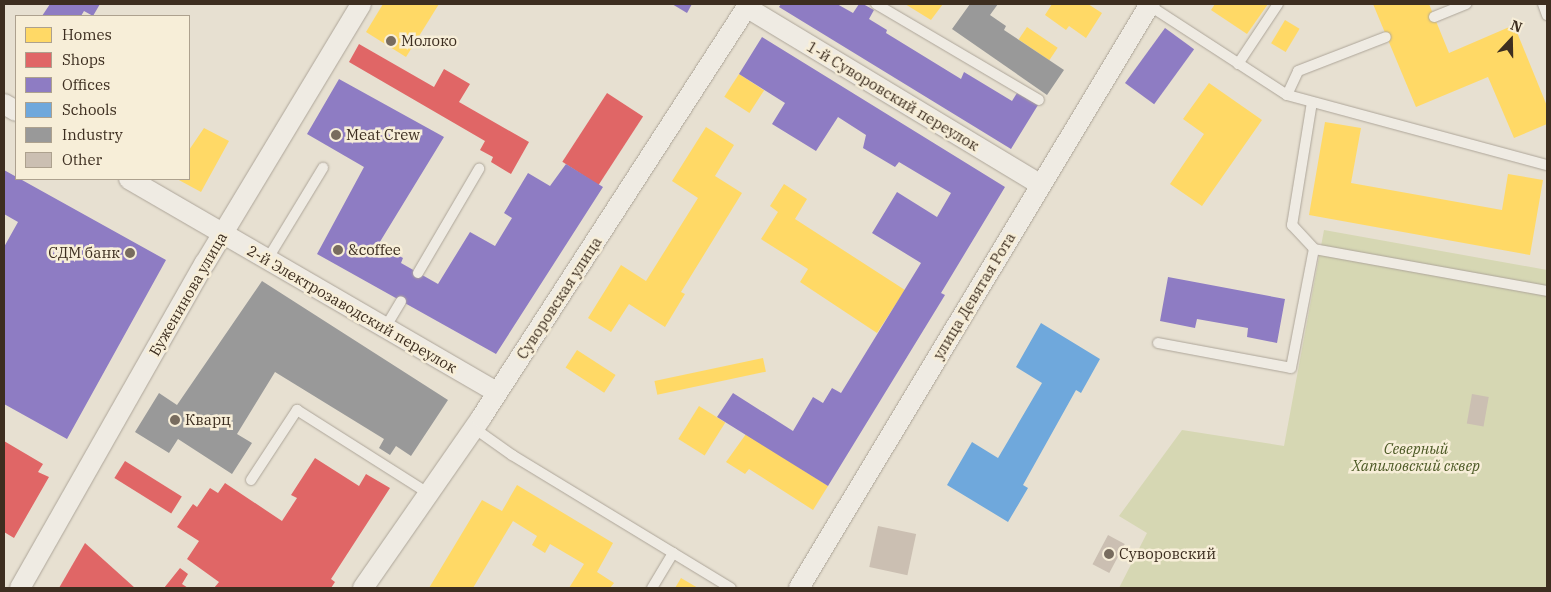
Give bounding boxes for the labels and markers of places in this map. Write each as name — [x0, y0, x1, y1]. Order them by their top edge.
place label: Молоко — [401, 32, 457, 50]
marker: Молоко — [385, 35, 397, 47]
place label: Meat Crew — [346, 126, 420, 144]
marker: Meat Crew — [330, 129, 342, 141]
place label: &coffee — [348, 241, 401, 259]
place label: СДМ банк — [48, 244, 120, 262]
marker: &coffee — [332, 244, 344, 256]
marker: СДМ банк — [124, 247, 136, 259]
place label: Кварц — [185, 411, 231, 429]
marker: Кварц — [169, 414, 181, 426]
place label: Суворовский — [1119, 545, 1216, 563]
marker: Суворовский — [1103, 548, 1115, 560]

